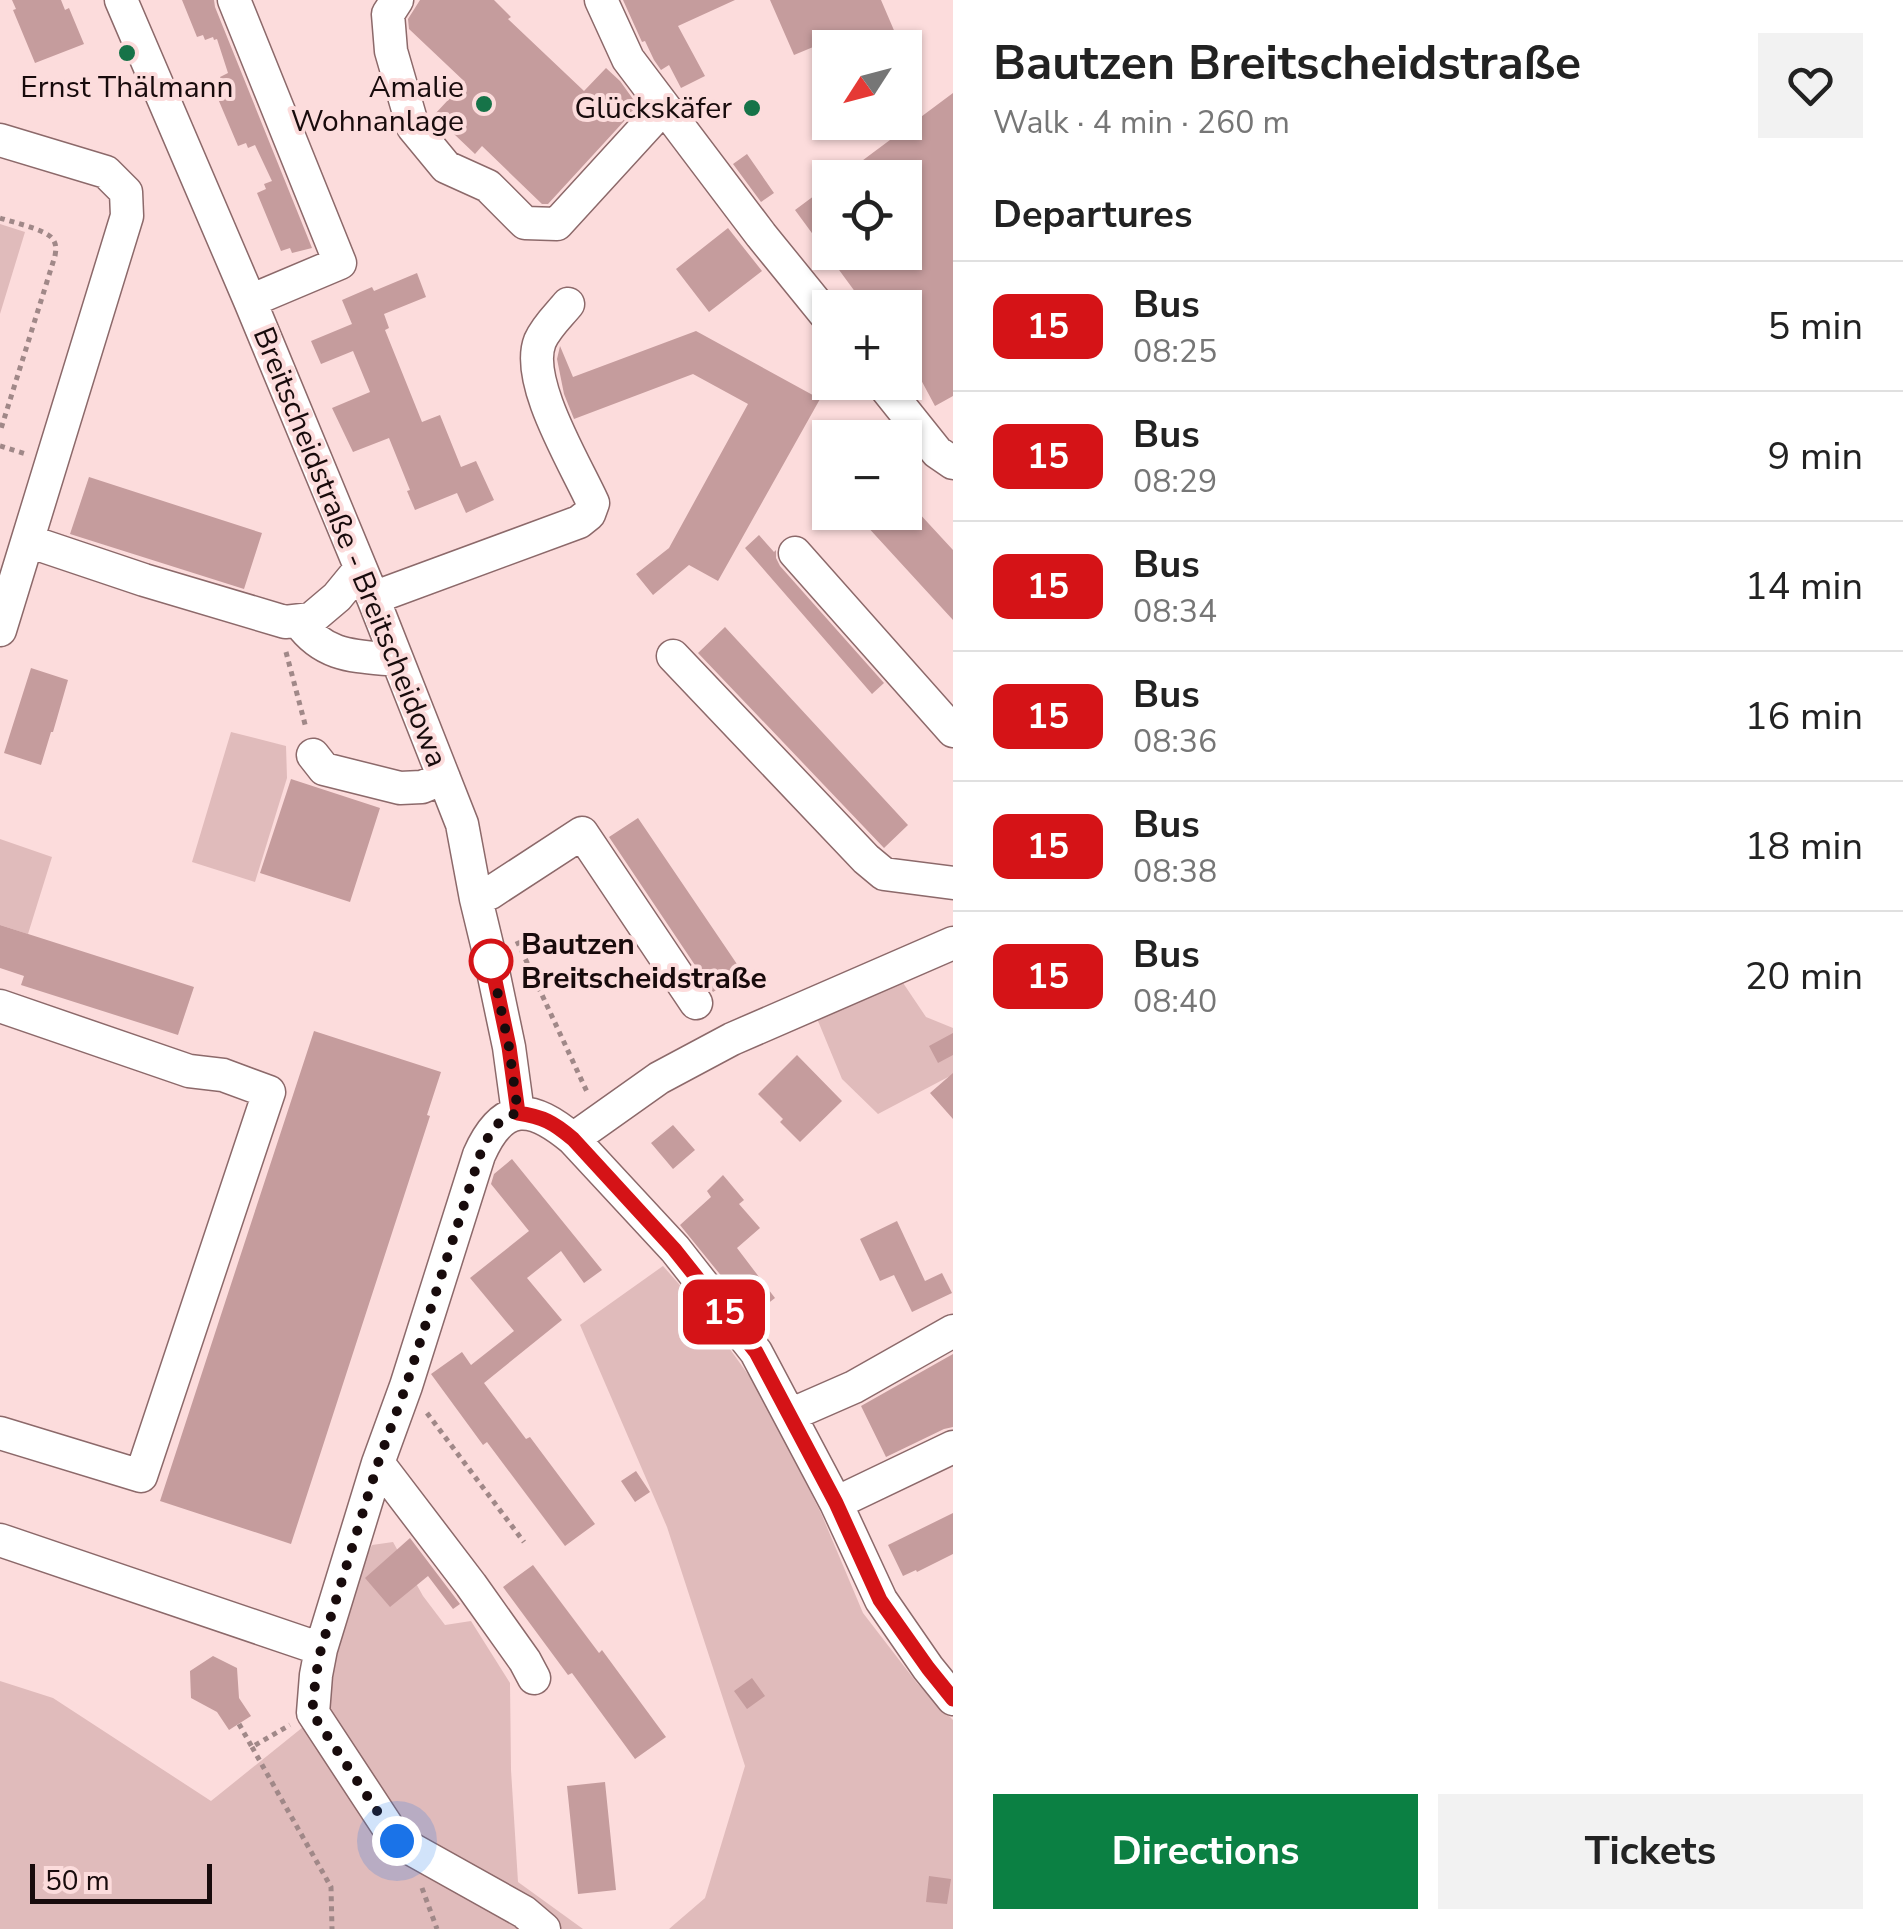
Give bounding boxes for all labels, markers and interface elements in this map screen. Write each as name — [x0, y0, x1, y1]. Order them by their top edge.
north arrow — [812, 30, 922, 140]
map controls — [812, 30, 922, 530]
text: Bautzen Breitscheidstraße — [993, 30, 1581, 96]
button: heart — [1758, 33, 1863, 138]
marker: Ernst Thälmann — [116, 42, 138, 64]
place label: Ernst Thälmann — [20, 67, 234, 108]
place label: Amalie Wohnanlage — [291, 67, 464, 142]
place label: Glückskäfer — [574, 88, 732, 129]
marker: Amalie Wohnanlage — [473, 93, 495, 115]
marker: Glückskäfer — [741, 97, 763, 119]
text: Walk · 4 min · 260 m — [993, 101, 1290, 144]
button: locate — [812, 160, 922, 270]
text: Departures — [993, 189, 1192, 240]
text: Bus — [1133, 279, 1200, 330]
button: + — [812, 290, 922, 400]
text: 5 min — [1768, 301, 1863, 352]
text: 15 — [1027, 303, 1069, 350]
street label: Breitscheidstraße - Breitscheidowa — [243, 321, 457, 773]
text: 08:25 — [1133, 330, 1217, 373]
text: Bus — [1133, 409, 1200, 460]
button: − — [812, 420, 922, 530]
text: 9 min — [1768, 431, 1863, 482]
text: 15 — [1027, 433, 1069, 480]
text: 08:29 — [1133, 460, 1217, 503]
text: Bus — [1133, 539, 1200, 590]
text: 14 min — [1745, 561, 1863, 612]
text: 15 — [1027, 563, 1069, 610]
text: 08:34 — [1133, 590, 1217, 633]
text: Bus — [1133, 669, 1200, 720]
text: 16 min — [1745, 691, 1863, 742]
text: 15 — [1027, 693, 1069, 740]
text: 08:36 — [1133, 720, 1217, 763]
text: Bus — [1133, 799, 1200, 850]
text: 18 min — [1745, 821, 1863, 872]
text: 15 — [1027, 823, 1069, 870]
text: 08:38 — [1133, 850, 1217, 893]
place label: Bautzen Breitscheidstraße — [521, 924, 767, 999]
text: Bus — [1133, 929, 1200, 980]
marker: Bautzen Breitscheidstraße — [470, 940, 512, 982]
text: 20 min — [1745, 951, 1863, 1002]
text: 15 — [1027, 953, 1069, 1000]
text: 08:40 — [1133, 980, 1217, 1023]
line badge: 15 — [679, 1280, 769, 1344]
text: 15 — [703, 1289, 745, 1336]
button: Directions — [993, 1794, 1418, 1909]
button: Tickets — [1438, 1794, 1863, 1909]
your location — [372, 1816, 422, 1866]
scale bar — [30, 1859, 212, 1904]
text: 50 m — [45, 1862, 110, 1900]

